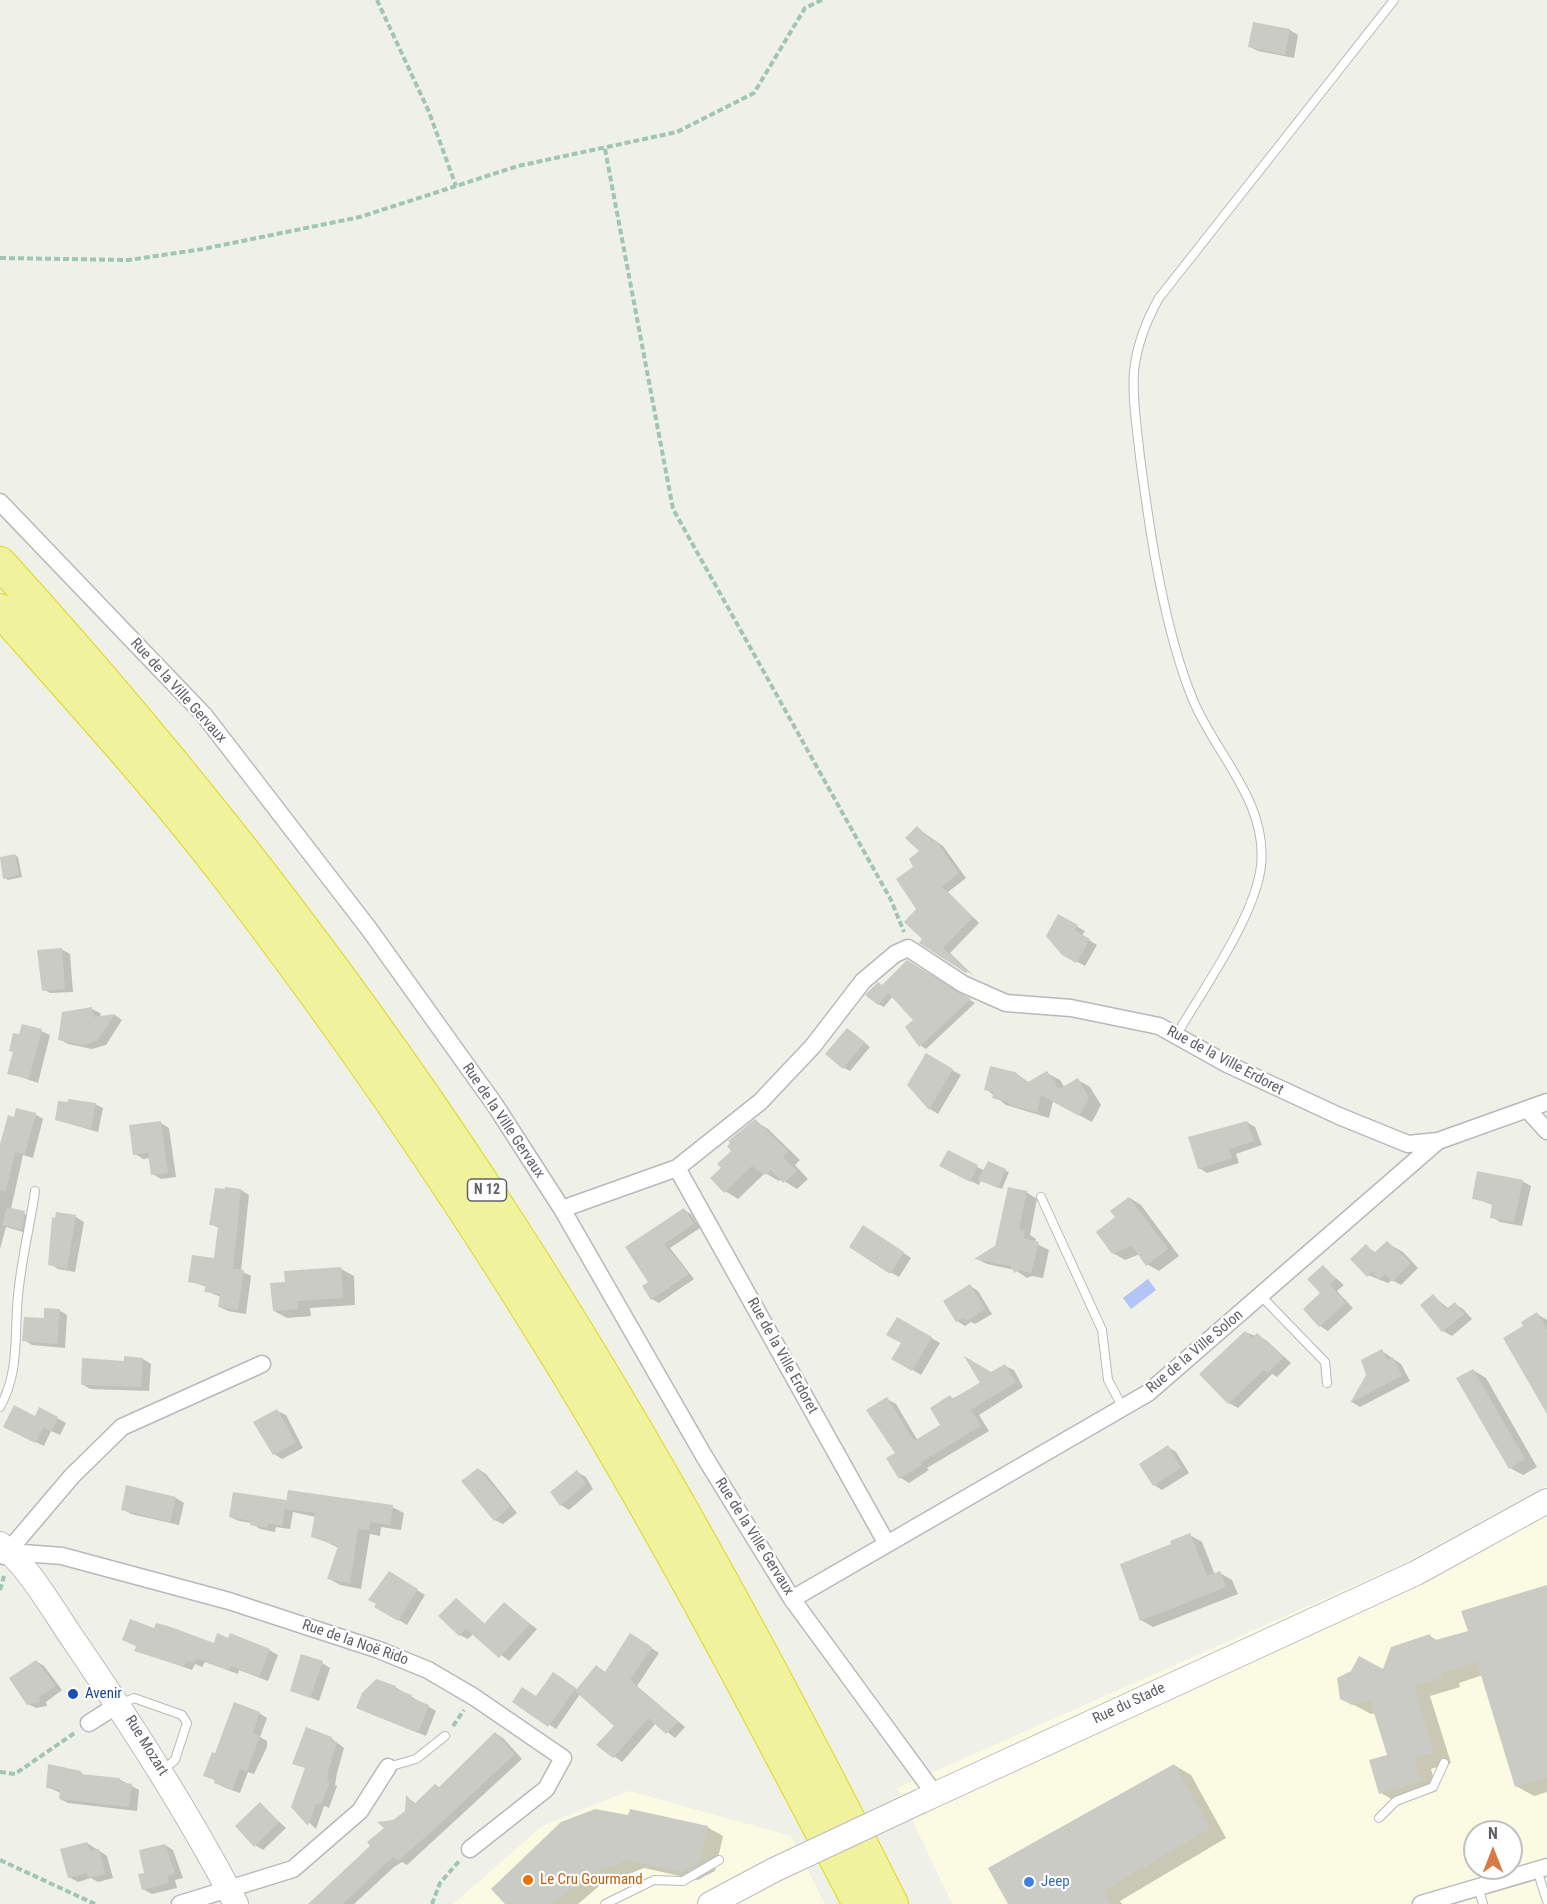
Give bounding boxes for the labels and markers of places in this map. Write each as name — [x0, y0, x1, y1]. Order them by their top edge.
place label: Avenir — [85, 1685, 122, 1703]
marker: Avenir — [66, 1687, 80, 1701]
place label: Le Cru Gourmand — [540, 1871, 643, 1889]
marker: Le Cru Gourmand — [521, 1873, 535, 1887]
place label: Jeep — [1041, 1873, 1070, 1891]
marker: Jeep — [1022, 1875, 1036, 1889]

